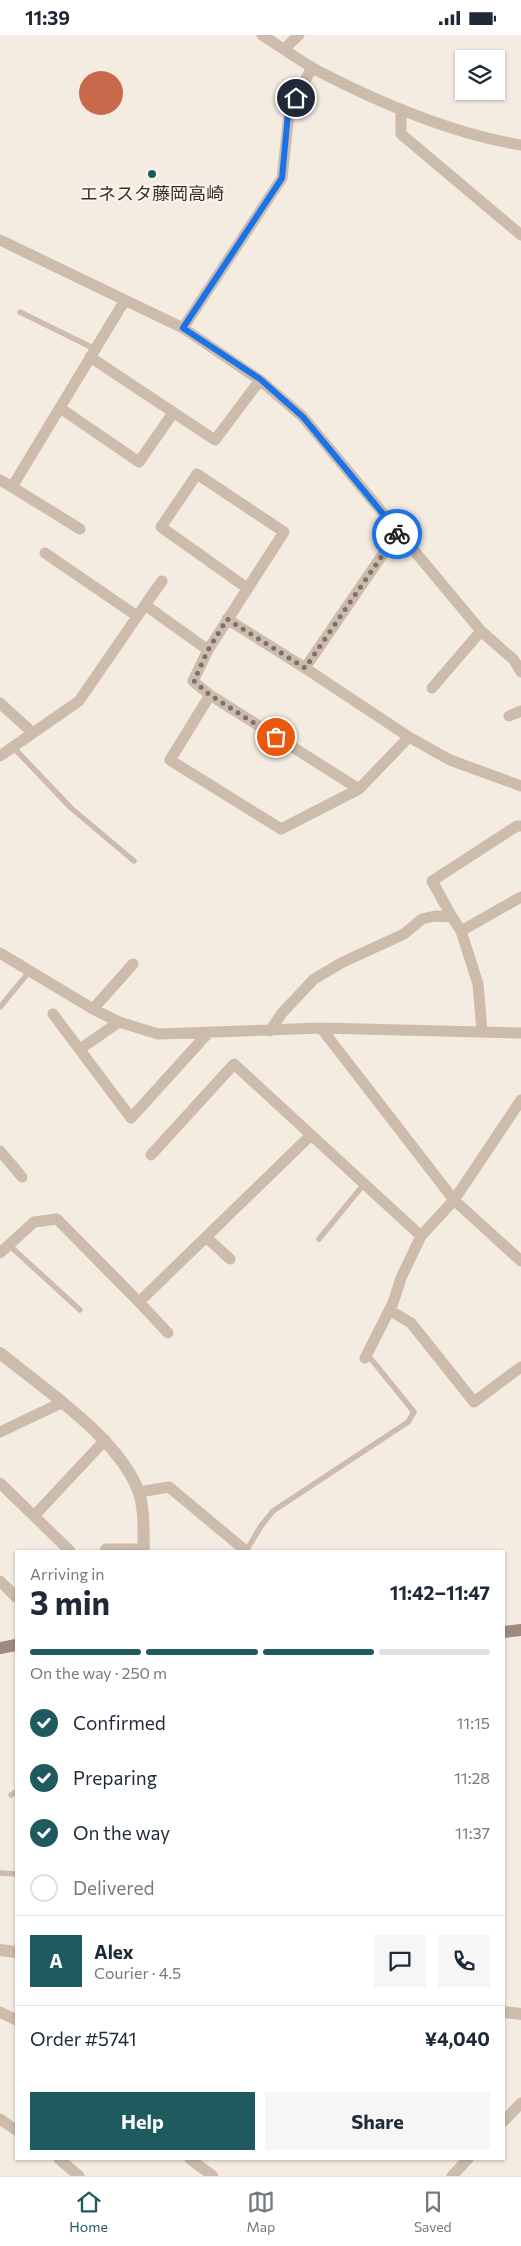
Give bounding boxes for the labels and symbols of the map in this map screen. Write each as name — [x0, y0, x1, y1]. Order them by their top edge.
pin — [275, 77, 317, 119]
marker: エネスタ藤岡高崎 — [146, 168, 158, 180]
place label: エネスタ藤岡高崎 — [80, 182, 224, 204]
courier — [372, 509, 422, 559]
pin — [255, 716, 297, 758]

